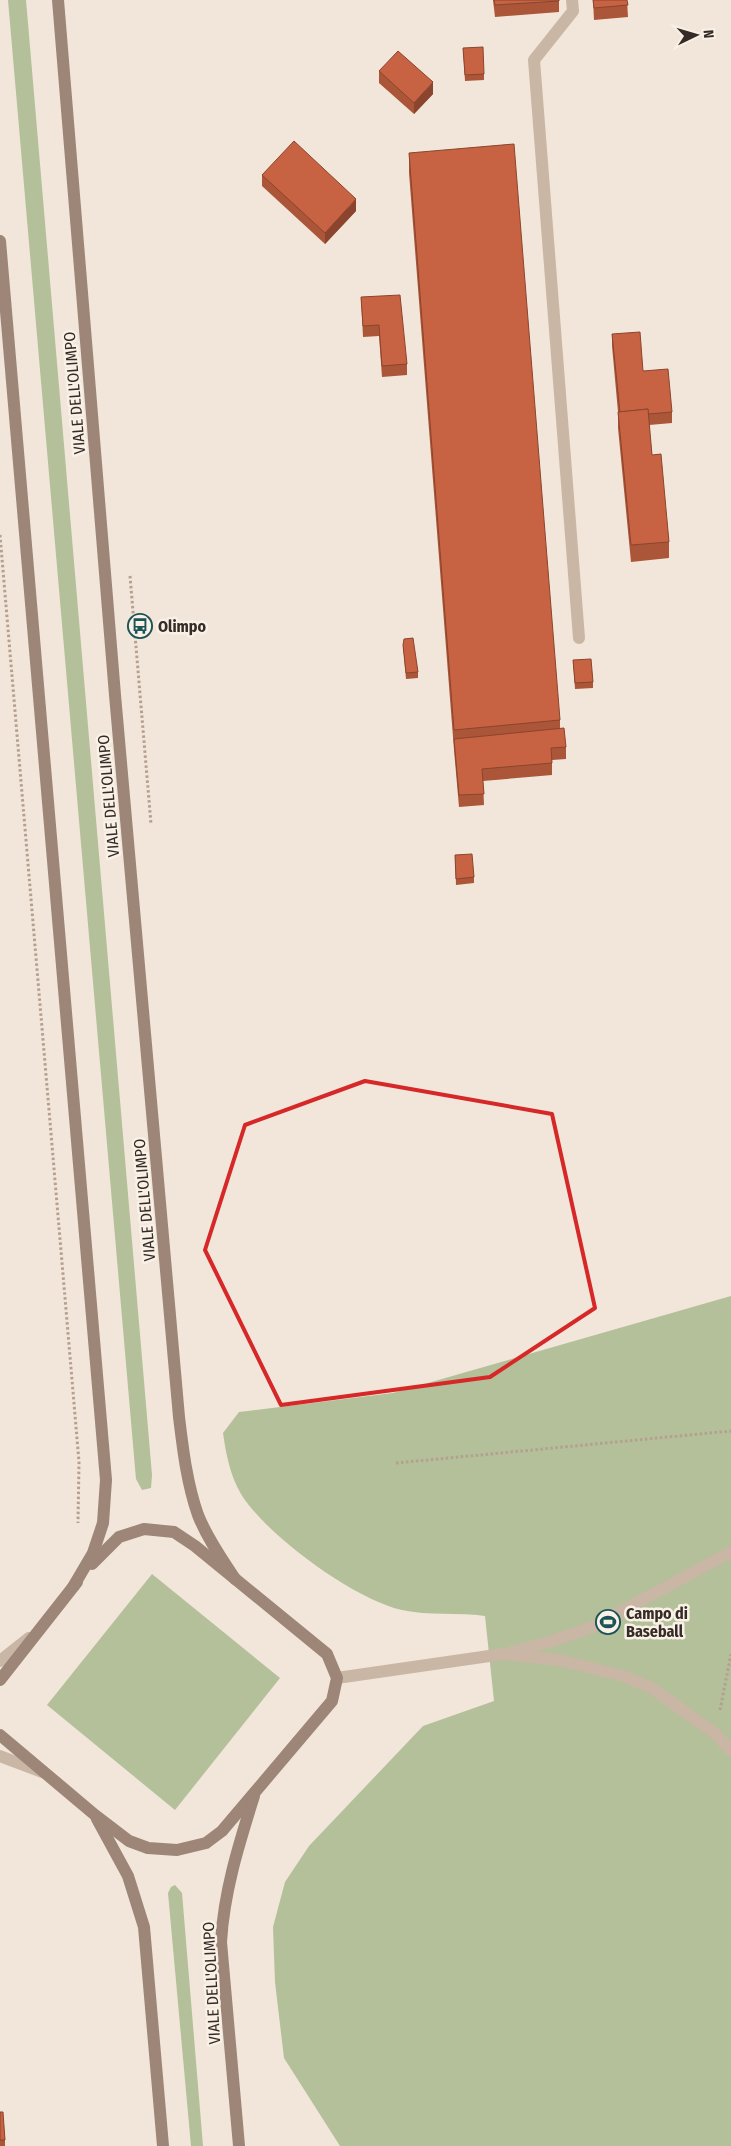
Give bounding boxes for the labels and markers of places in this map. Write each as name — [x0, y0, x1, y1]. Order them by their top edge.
bus stop icon: Olimpo — [127, 613, 153, 639]
place label: Olimpo — [158, 617, 206, 636]
place label: Campo di Baseball — [626, 1604, 688, 1641]
sports icon: Campo di Baseball — [595, 1609, 621, 1635]

